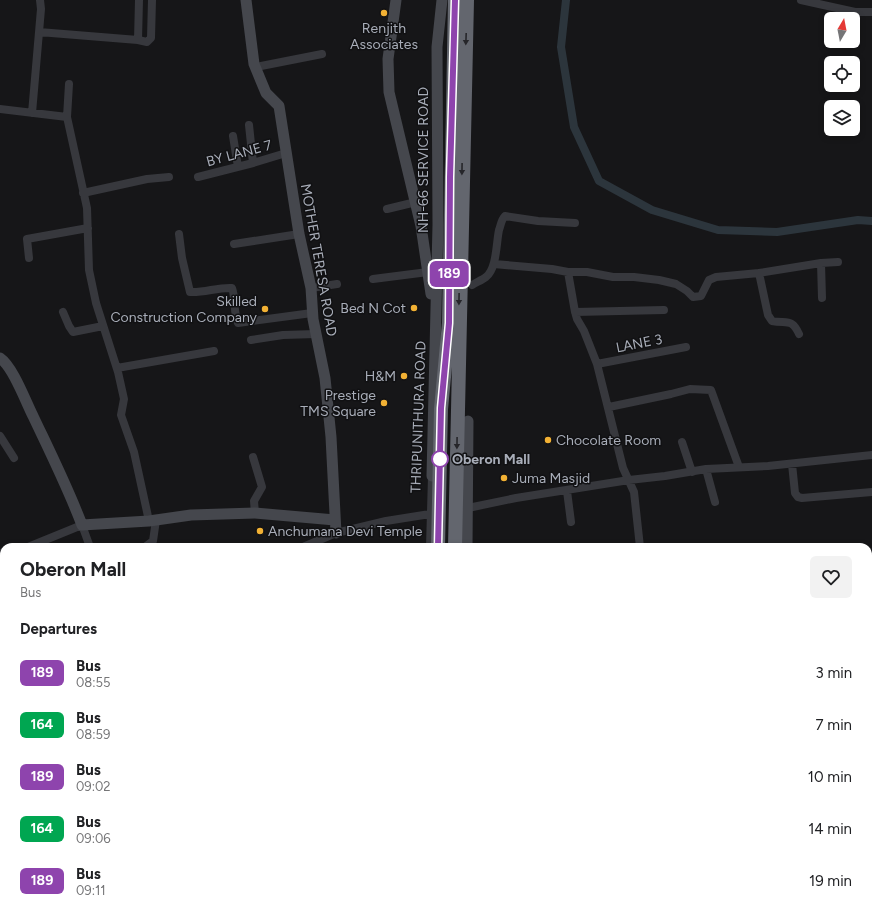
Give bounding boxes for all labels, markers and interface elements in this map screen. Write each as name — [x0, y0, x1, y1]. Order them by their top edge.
marker: Renjith Associates — [379, 8, 389, 18]
north arrow — [824, 12, 860, 48]
map controls — [824, 12, 860, 136]
place label: Renjith Associates — [350, 20, 418, 53]
one-way arrow — [463, 33, 469, 46]
button: locate — [824, 56, 860, 92]
street label: NH-66 SERVICE ROAD — [415, 87, 432, 233]
button: layers — [824, 100, 860, 136]
street label: BY LANE 7 — [204, 136, 274, 170]
one-way arrow — [459, 163, 466, 175]
street label: MOTHER TERESA ROAD — [297, 182, 340, 338]
line badge: 189 — [426, 261, 472, 287]
text: 189 — [438, 265, 460, 282]
place label: Skilled Construction Company — [110, 293, 258, 326]
one-way arrow — [456, 293, 463, 305]
place label: Bed N Cot — [340, 300, 406, 317]
marker: Bed N Cot — [409, 303, 419, 313]
marker: Skilled Construction Company — [260, 304, 270, 314]
street label: LANE 3 — [614, 331, 664, 356]
street label: THRIPUNITHURA ROAD — [407, 341, 430, 493]
place label: H&M — [365, 368, 396, 385]
marker: H&M — [399, 371, 409, 381]
place label: Prestige TMS Square — [300, 387, 376, 420]
marker: Prestige TMS Square — [379, 398, 389, 408]
place label: Chocolate Room — [556, 432, 661, 449]
marker: Chocolate Room — [543, 435, 553, 445]
one-way arrow — [453, 437, 460, 449]
marker: Oberon Mall — [431, 450, 449, 468]
place label: Oberon Mall — [452, 451, 530, 468]
place label: Juma Masjid — [512, 470, 590, 487]
marker: Juma Masjid — [499, 473, 509, 483]
place label: Anchumana Devi Temple — [268, 523, 423, 540]
marker: Anchumana Devi Temple — [255, 526, 265, 536]
button: heart — [810, 556, 852, 598]
text: Oberon Mall — [20, 558, 126, 581]
text: Bus — [20, 585, 41, 600]
text: Departures — [20, 620, 97, 638]
text: Bus — [76, 657, 101, 675]
text: 189 — [31, 664, 53, 681]
text: 3 min — [816, 664, 852, 682]
text: 08:55 — [76, 675, 111, 690]
text: Bus — [76, 709, 101, 727]
text: 164 — [31, 716, 53, 733]
text: 7 min — [816, 716, 852, 734]
text: 08:59 — [76, 727, 110, 742]
text: Bus — [76, 761, 101, 779]
text: 189 — [31, 768, 53, 785]
text: 10 min — [808, 768, 852, 786]
text: 09:02 — [76, 779, 111, 794]
text: Bus — [76, 813, 101, 831]
text: 164 — [31, 820, 53, 837]
text: 14 min — [808, 820, 852, 838]
text: 09:06 — [76, 831, 111, 846]
text: Bus — [76, 865, 101, 883]
text: 189 — [31, 872, 53, 889]
text: 19 min — [809, 872, 852, 890]
text: 09:11 — [76, 883, 106, 898]

